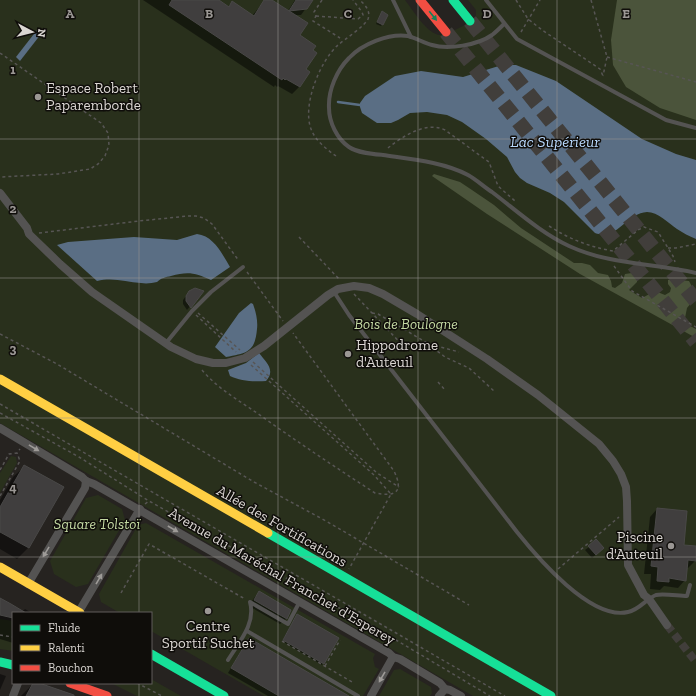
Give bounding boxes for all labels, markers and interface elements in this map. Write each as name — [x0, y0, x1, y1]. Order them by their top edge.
text: A — [66, 6, 75, 21]
text: B — [205, 6, 213, 21]
text: C — [344, 6, 352, 21]
text: D — [482, 6, 492, 21]
text: E — [622, 6, 630, 21]
one-way arrow — [429, 11, 438, 22]
north arrow — [12, 12, 52, 52]
text: N — [34, 28, 48, 39]
text: 1 — [10, 62, 16, 77]
place label: Espace Robert Paparemborde — [46, 79, 141, 114]
marker: Espace Robert Paparemborde — [33, 92, 43, 102]
water label: Lac Supérieur — [510, 132, 600, 151]
text: 2 — [10, 201, 17, 216]
park label: Bois de Boulogne — [354, 315, 458, 333]
place label: Hippodrome d'Auteuil — [356, 336, 438, 371]
text: 3 — [10, 341, 17, 356]
marker: Hippodrome d'Auteuil — [343, 349, 353, 359]
one-way arrow — [28, 444, 40, 451]
text: 4 — [9, 480, 17, 495]
street label: Allée des Fortifications — [214, 481, 350, 571]
street label: Avenue du Maréchal Franchet d'Esperey — [165, 503, 399, 649]
park label: Square Tolstoï — [54, 515, 142, 533]
one-way arrow — [167, 525, 179, 532]
place label: Piscine d'Auteuil — [606, 528, 663, 563]
marker: Piscine d'Auteuil — [666, 541, 676, 551]
one-way arrow — [43, 546, 50, 558]
one-way arrow — [95, 573, 102, 585]
marker: Centre Sportif Suchet — [203, 606, 213, 616]
legend — [12, 612, 152, 684]
place label: Centre Sportif Suchet — [162, 617, 255, 652]
text: Fluide — [48, 621, 81, 635]
text: Ralenti — [48, 641, 85, 655]
text: Bouchon — [48, 661, 94, 675]
one-way arrow — [379, 671, 386, 683]

